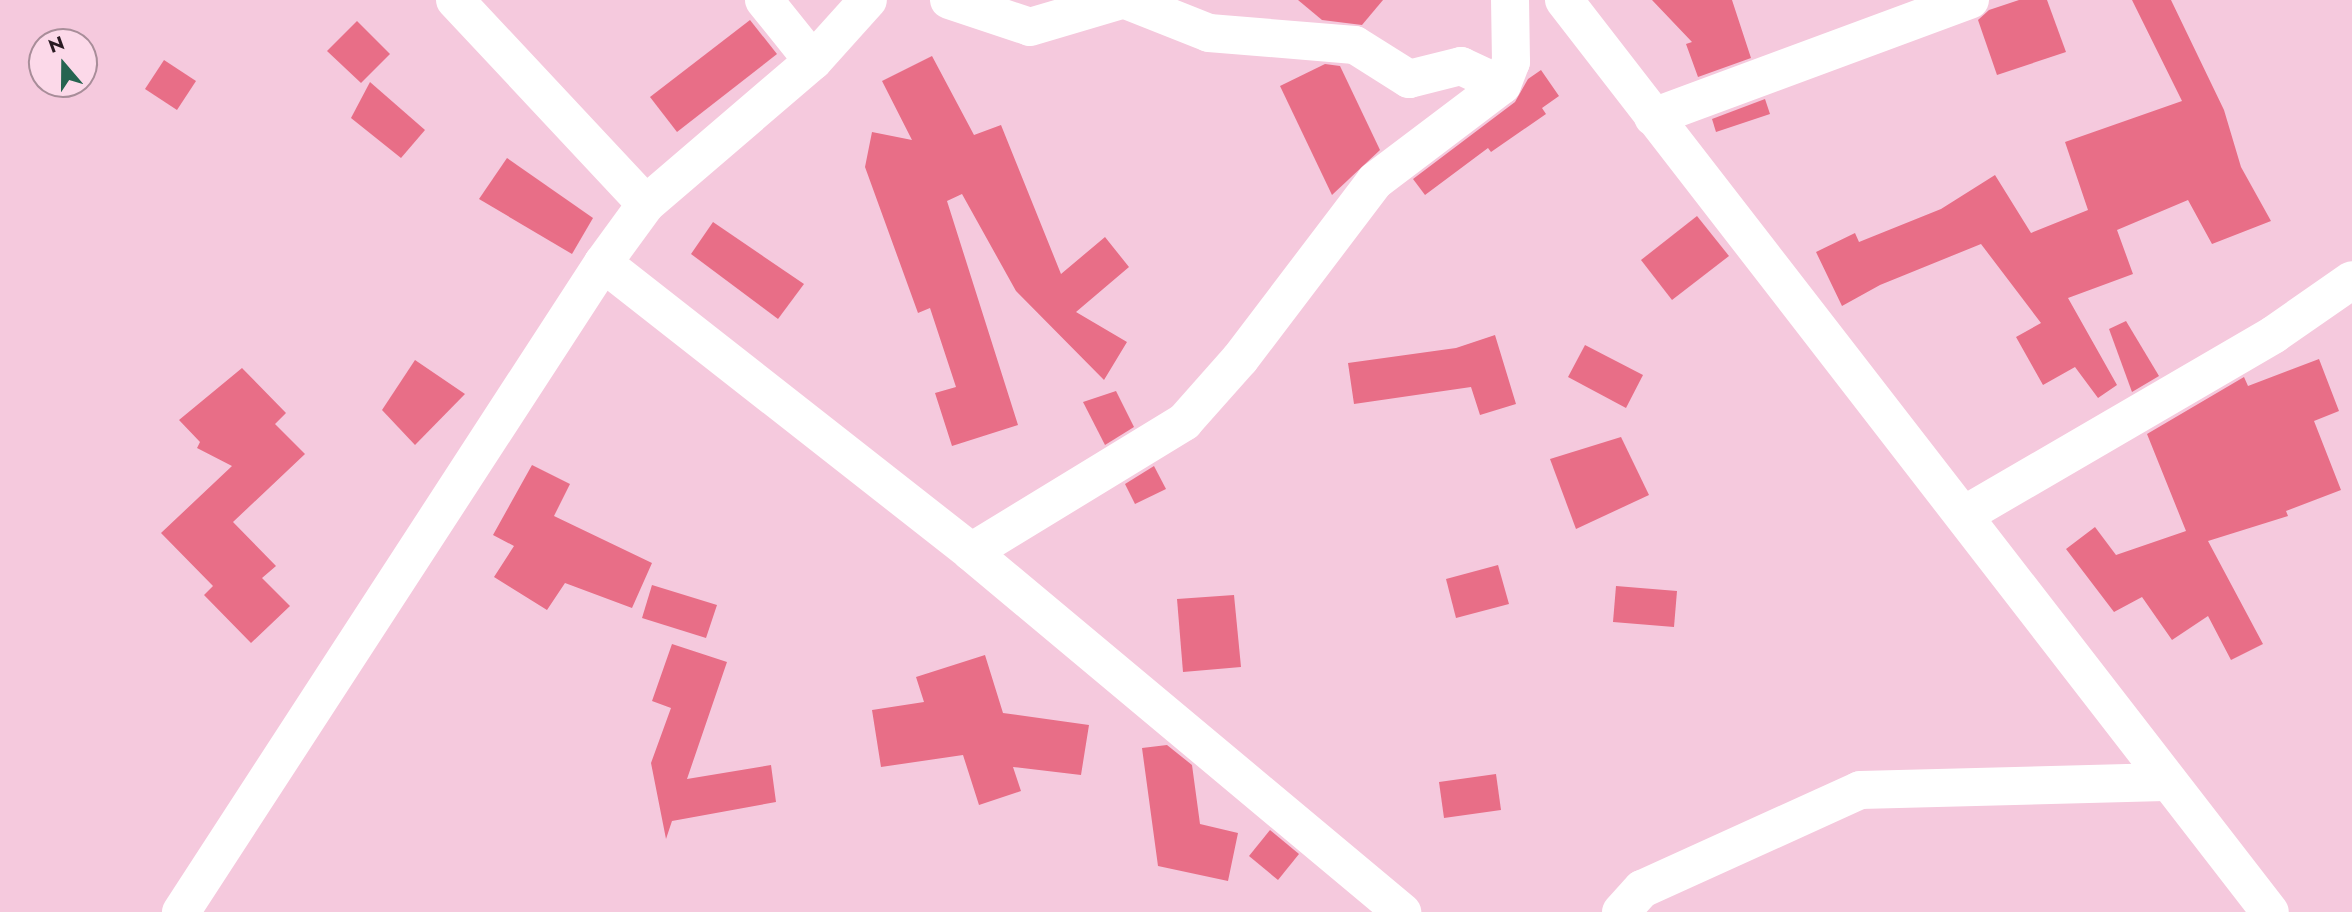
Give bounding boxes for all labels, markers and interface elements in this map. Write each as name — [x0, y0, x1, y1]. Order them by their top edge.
north arrow — [28, 28, 98, 98]
text: N — [45, 29, 68, 60]

